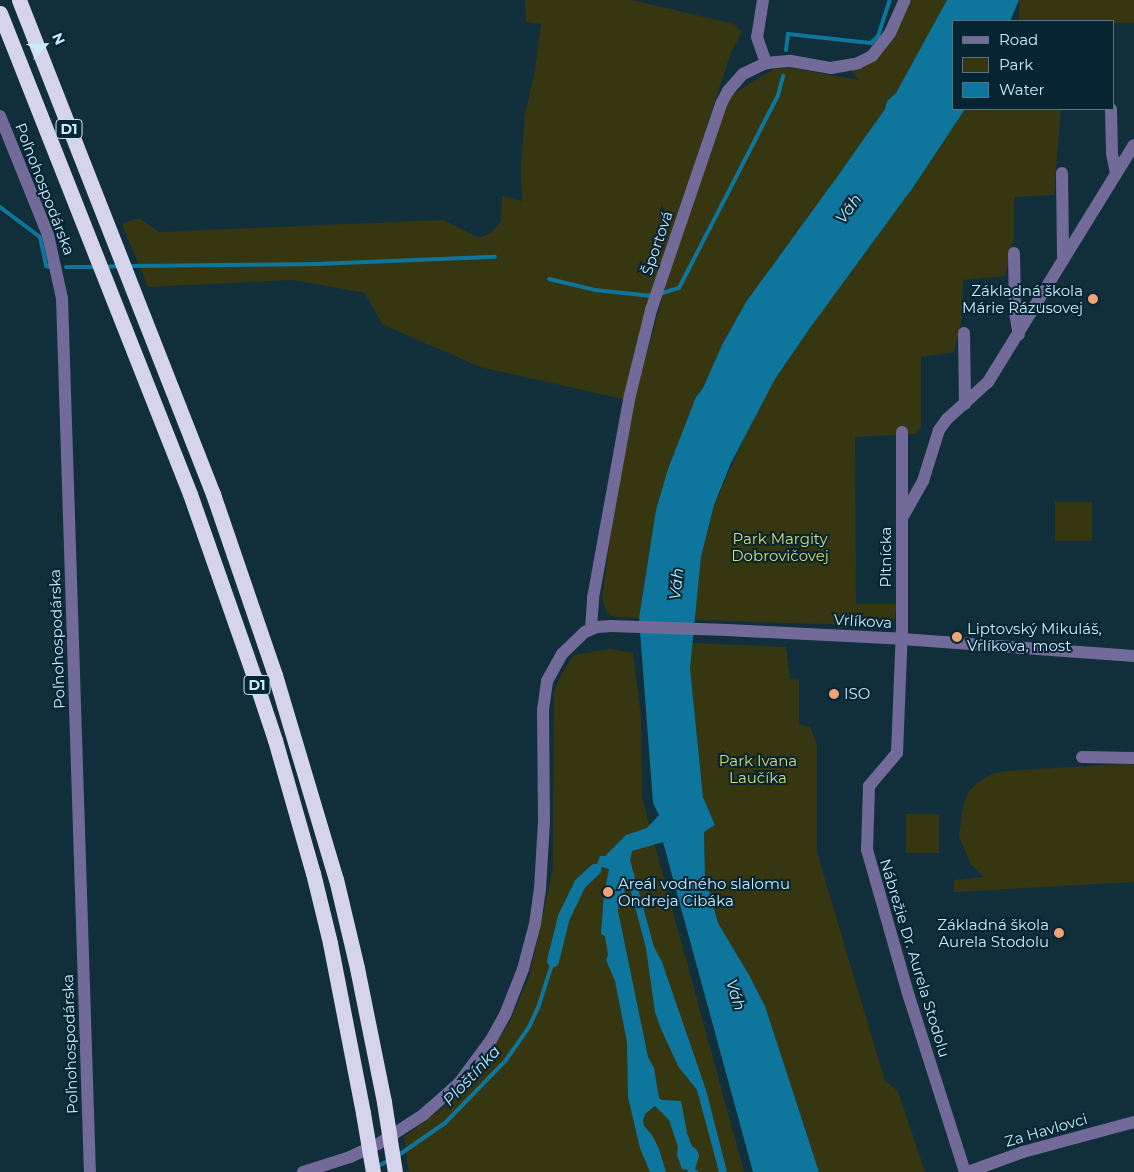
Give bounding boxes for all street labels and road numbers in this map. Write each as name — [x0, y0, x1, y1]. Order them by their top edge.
road number: D1 — [55, 118, 83, 140]
street label: Poľnohospodárska — [11, 120, 79, 258]
street label: Športová — [638, 209, 676, 277]
street label: Pltnícka — [877, 527, 895, 587]
street label: Poľnohospodárska — [46, 569, 68, 709]
street label: Vrlíkova — [833, 610, 893, 632]
road number: D1 — [243, 674, 271, 696]
street label: Nábrežie Dr. Aurela Stodolu — [876, 857, 954, 1059]
street label: Poľnohospodárska — [59, 974, 81, 1114]
street label: Za Havlovci — [1003, 1110, 1089, 1150]

